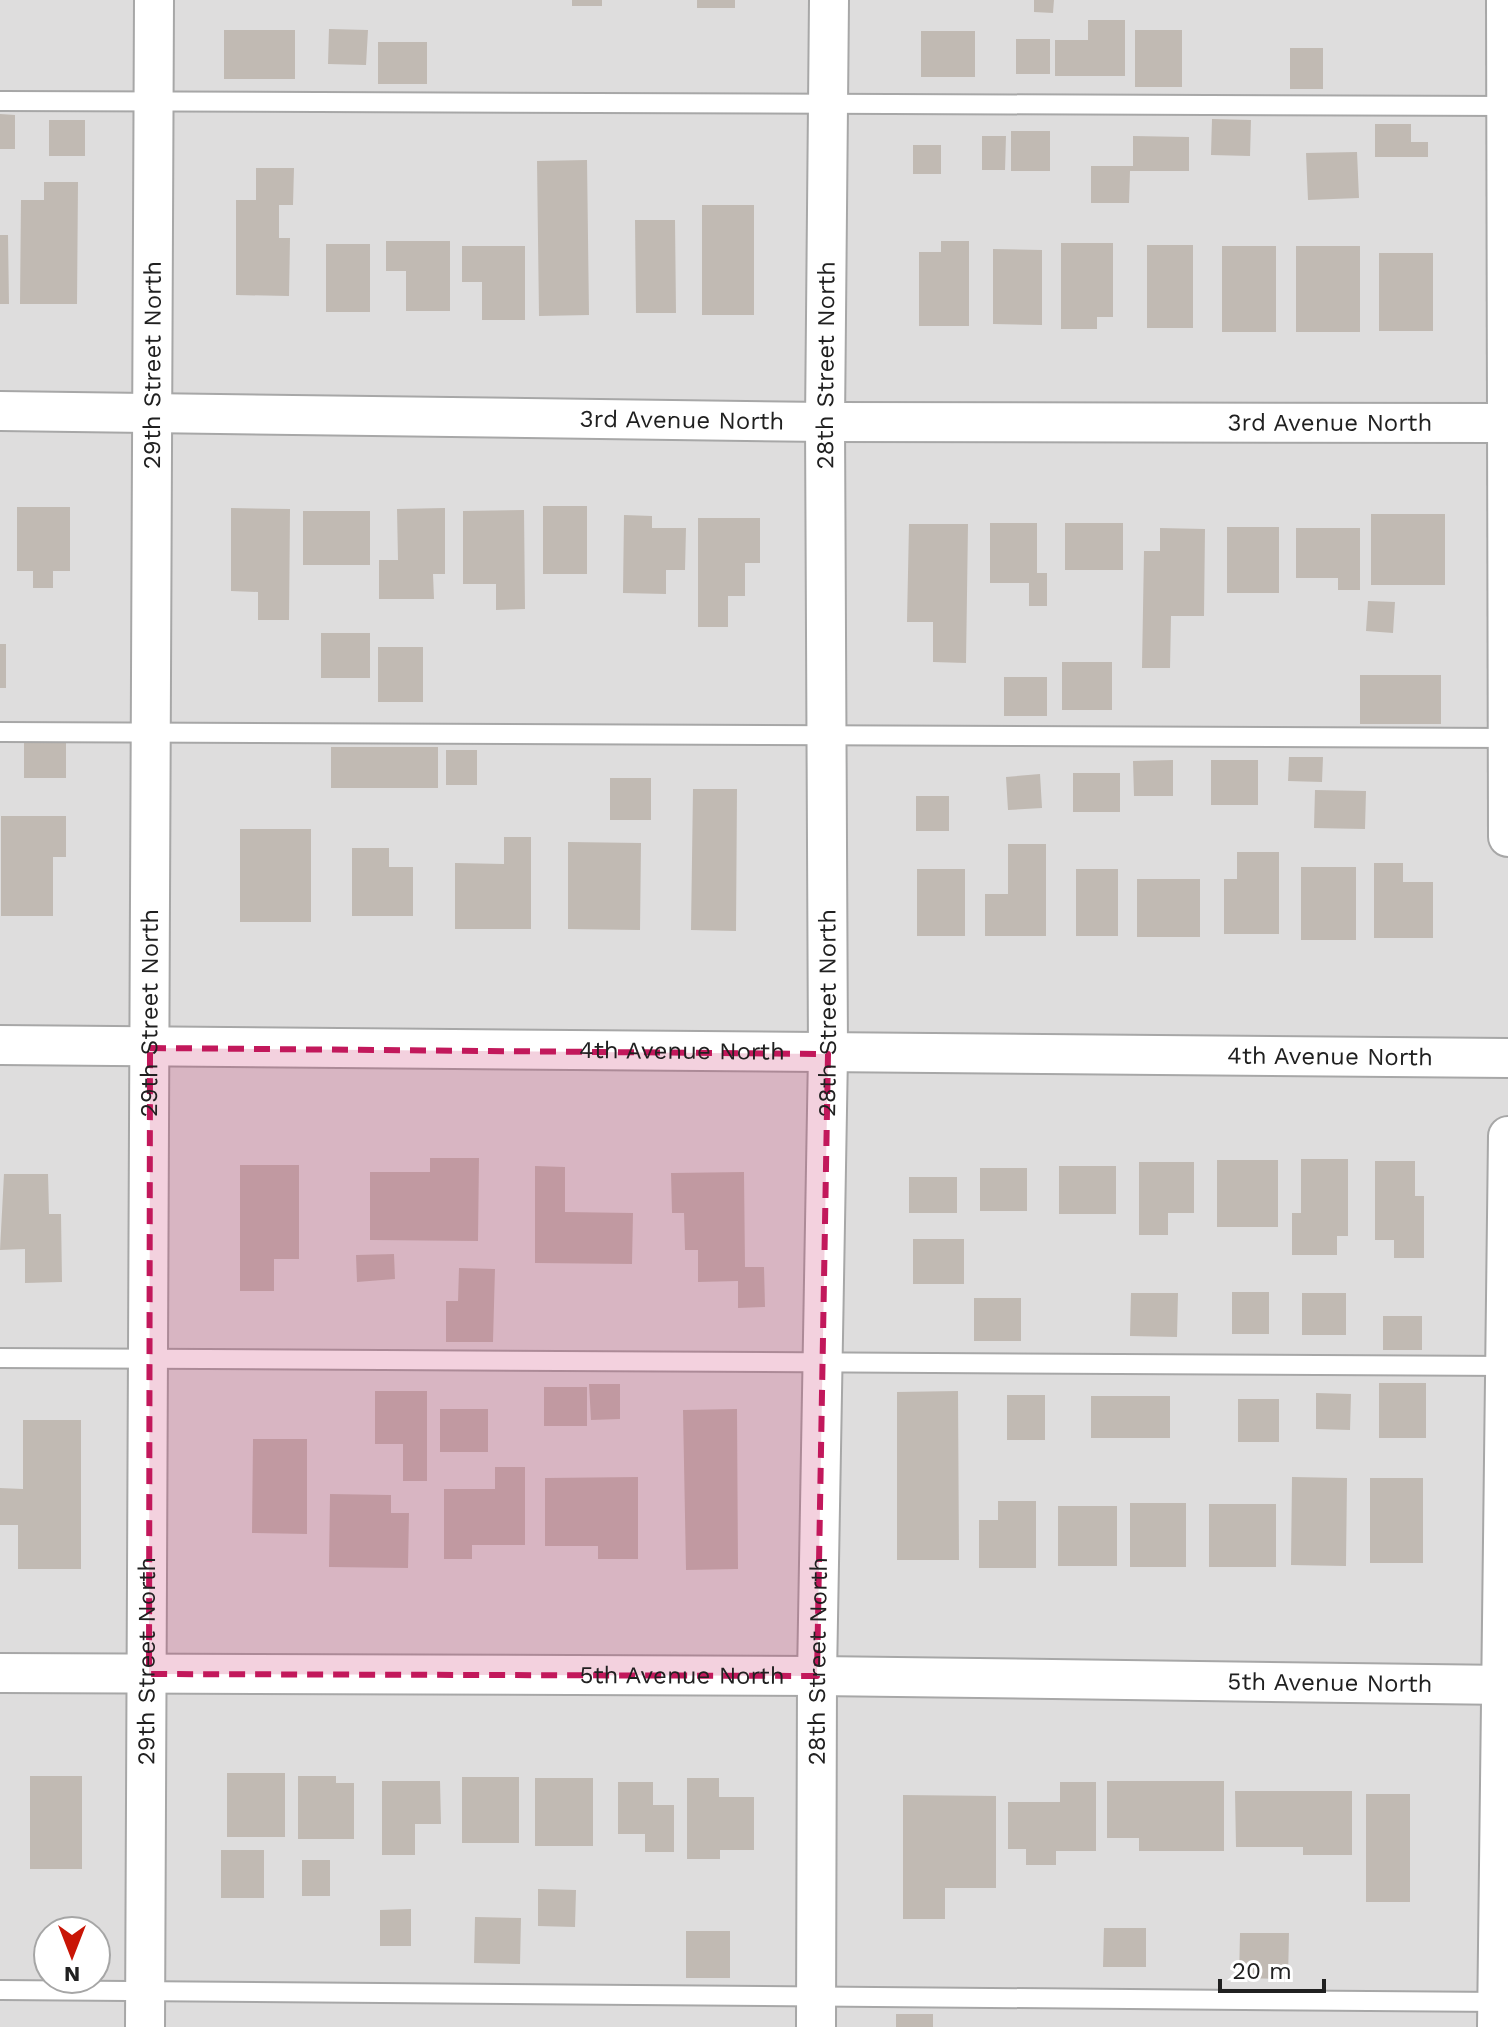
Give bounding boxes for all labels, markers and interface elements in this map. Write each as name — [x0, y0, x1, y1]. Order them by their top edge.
street label: 29th Street North — [138, 261, 167, 469]
street label: 28th Street North — [811, 261, 841, 469]
street label: 3rd Avenue North — [579, 405, 784, 435]
street label: 3rd Avenue North — [1228, 409, 1432, 437]
street label: 29th Street North — [135, 909, 164, 1117]
street label: 28th Street North — [813, 909, 842, 1117]
street label: 4th Avenue North — [579, 1036, 785, 1066]
street label: 4th Avenue North — [1227, 1042, 1433, 1071]
street label: 29th Street North — [132, 1557, 161, 1765]
street label: 28th Street North — [803, 1557, 833, 1765]
street label: 5th Avenue North — [579, 1661, 785, 1690]
street label: 5th Avenue North — [1227, 1667, 1433, 1698]
north arrow — [32, 1915, 112, 1995]
scale bar — [1220, 1943, 1324, 1993]
text: 20 m — [1232, 1957, 1292, 1985]
text: N — [64, 1962, 80, 1987]

